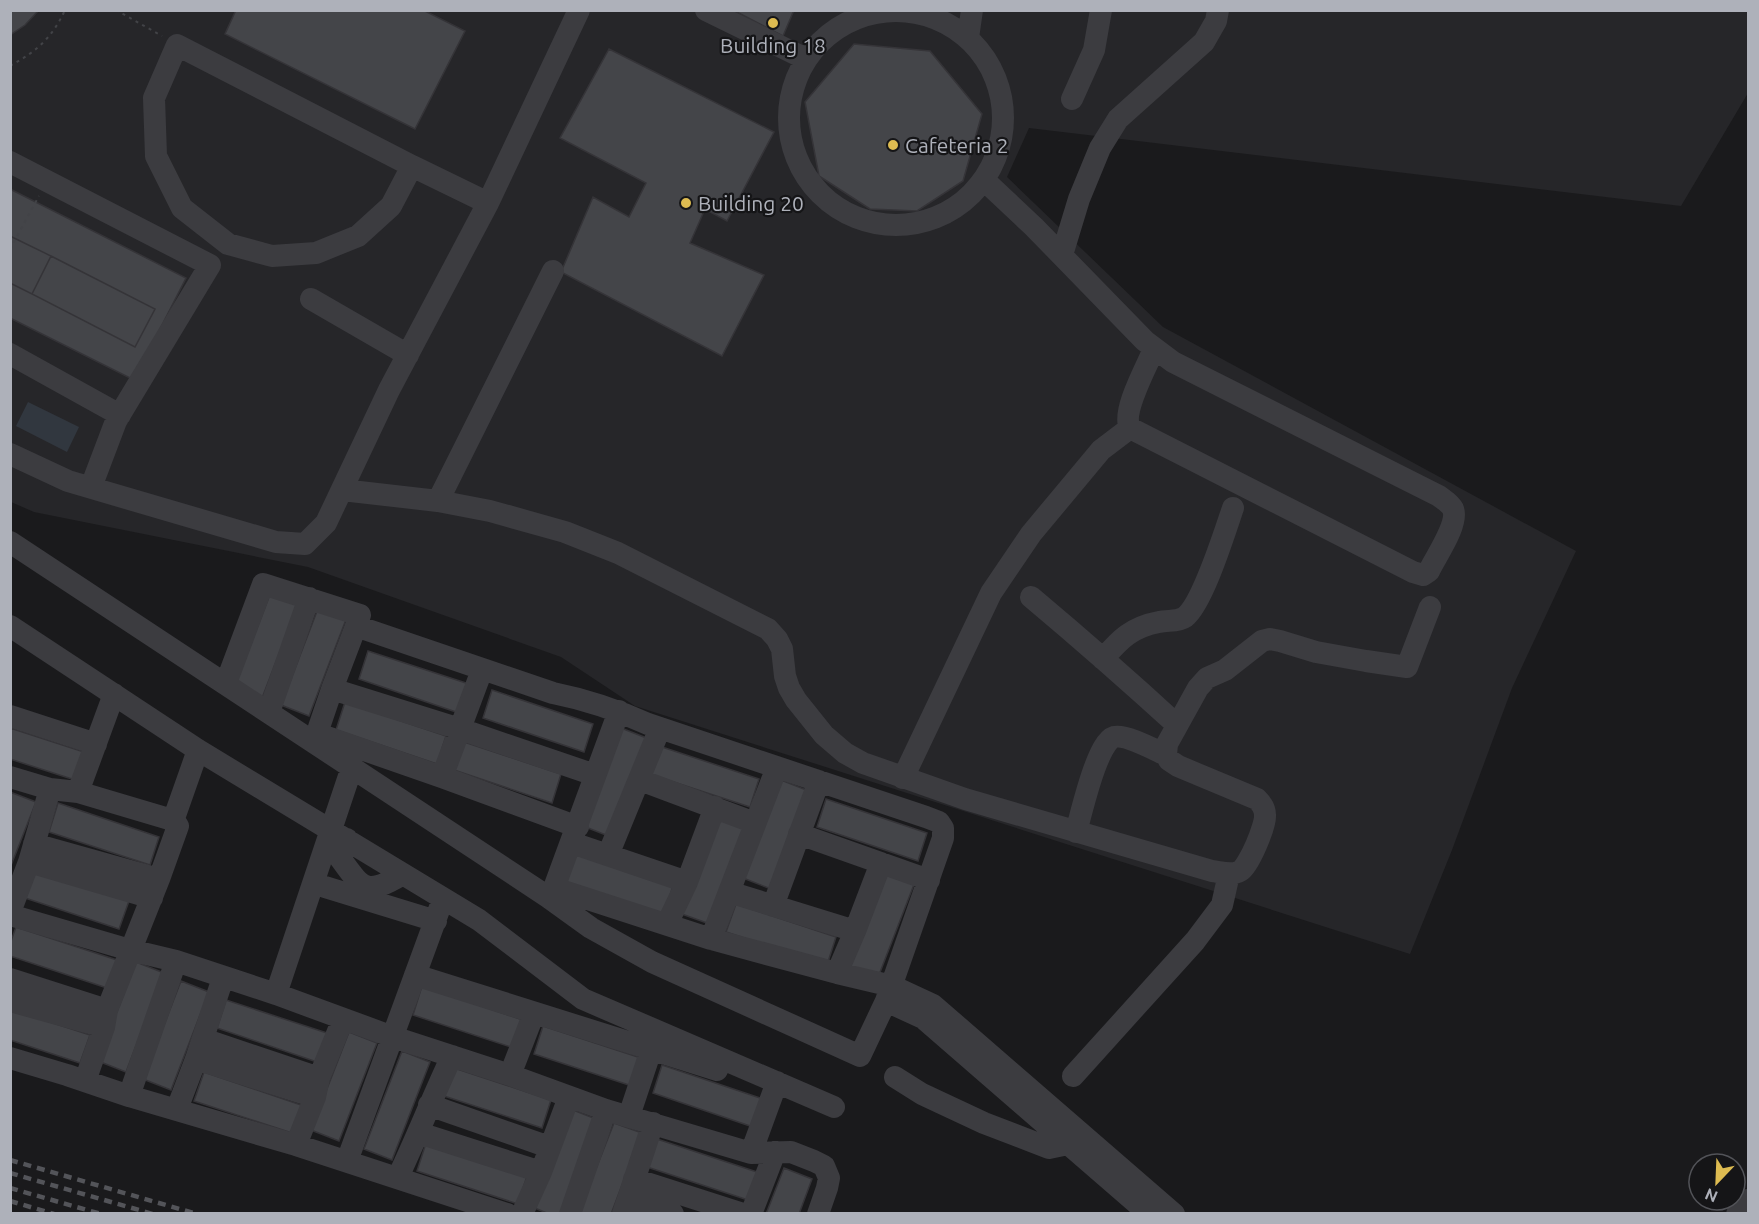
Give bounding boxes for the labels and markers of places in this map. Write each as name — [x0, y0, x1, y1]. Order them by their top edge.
marker: Building 18 — [766, 16, 780, 30]
place label: Building 18 — [720, 33, 826, 57]
place label: Cafeteria 2 — [905, 133, 1009, 157]
marker: Cafeteria 2 — [886, 138, 900, 152]
place label: Building 20 — [698, 191, 804, 215]
marker: Building 20 — [679, 196, 693, 210]

